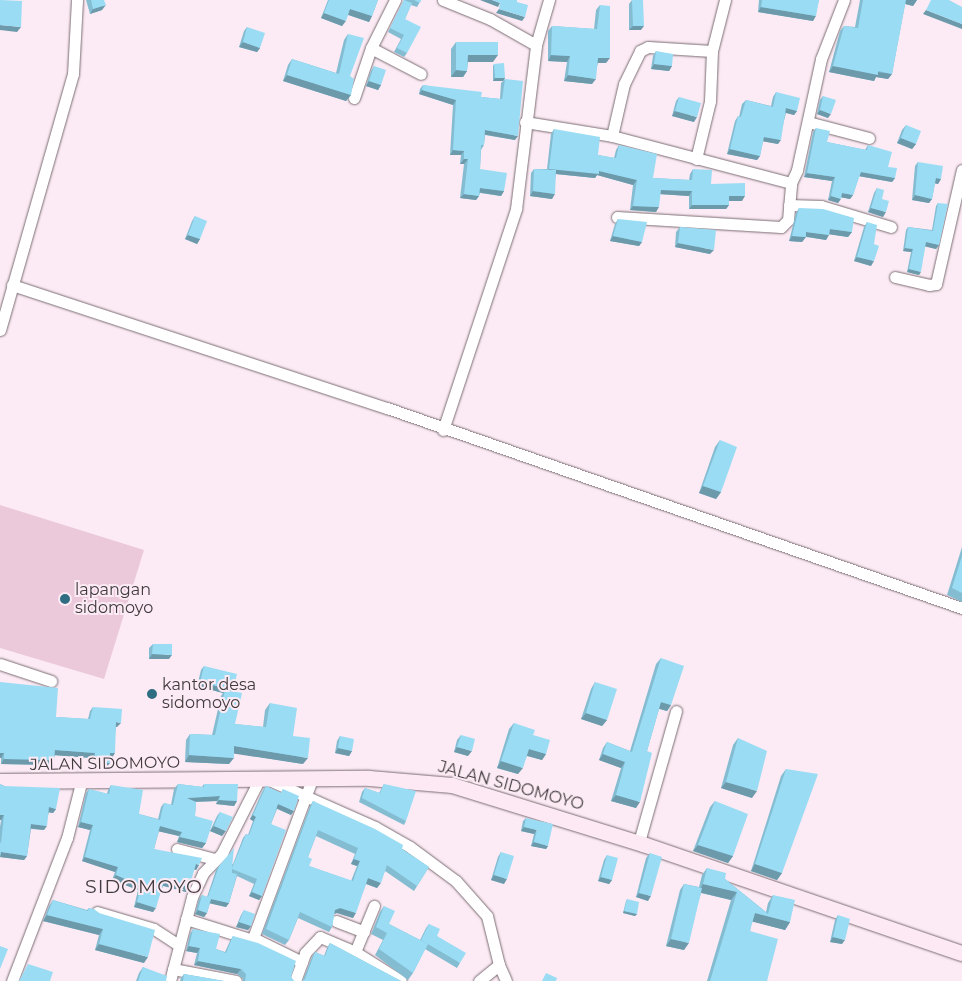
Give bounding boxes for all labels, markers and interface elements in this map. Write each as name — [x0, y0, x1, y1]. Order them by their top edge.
place label: lapangan sidomoyo — [75, 580, 153, 618]
marker: lapangan sidomoyo — [59, 593, 71, 605]
place label: kantor desa sidomoyo — [162, 675, 256, 713]
marker: kantor desa sidomoyo — [146, 688, 158, 700]
street label: JALAN SIDOMOYO — [30, 753, 180, 775]
street label: JALAN SIDOMOYO — [436, 757, 586, 815]
district label: SIDOMOYO — [84, 876, 204, 898]

